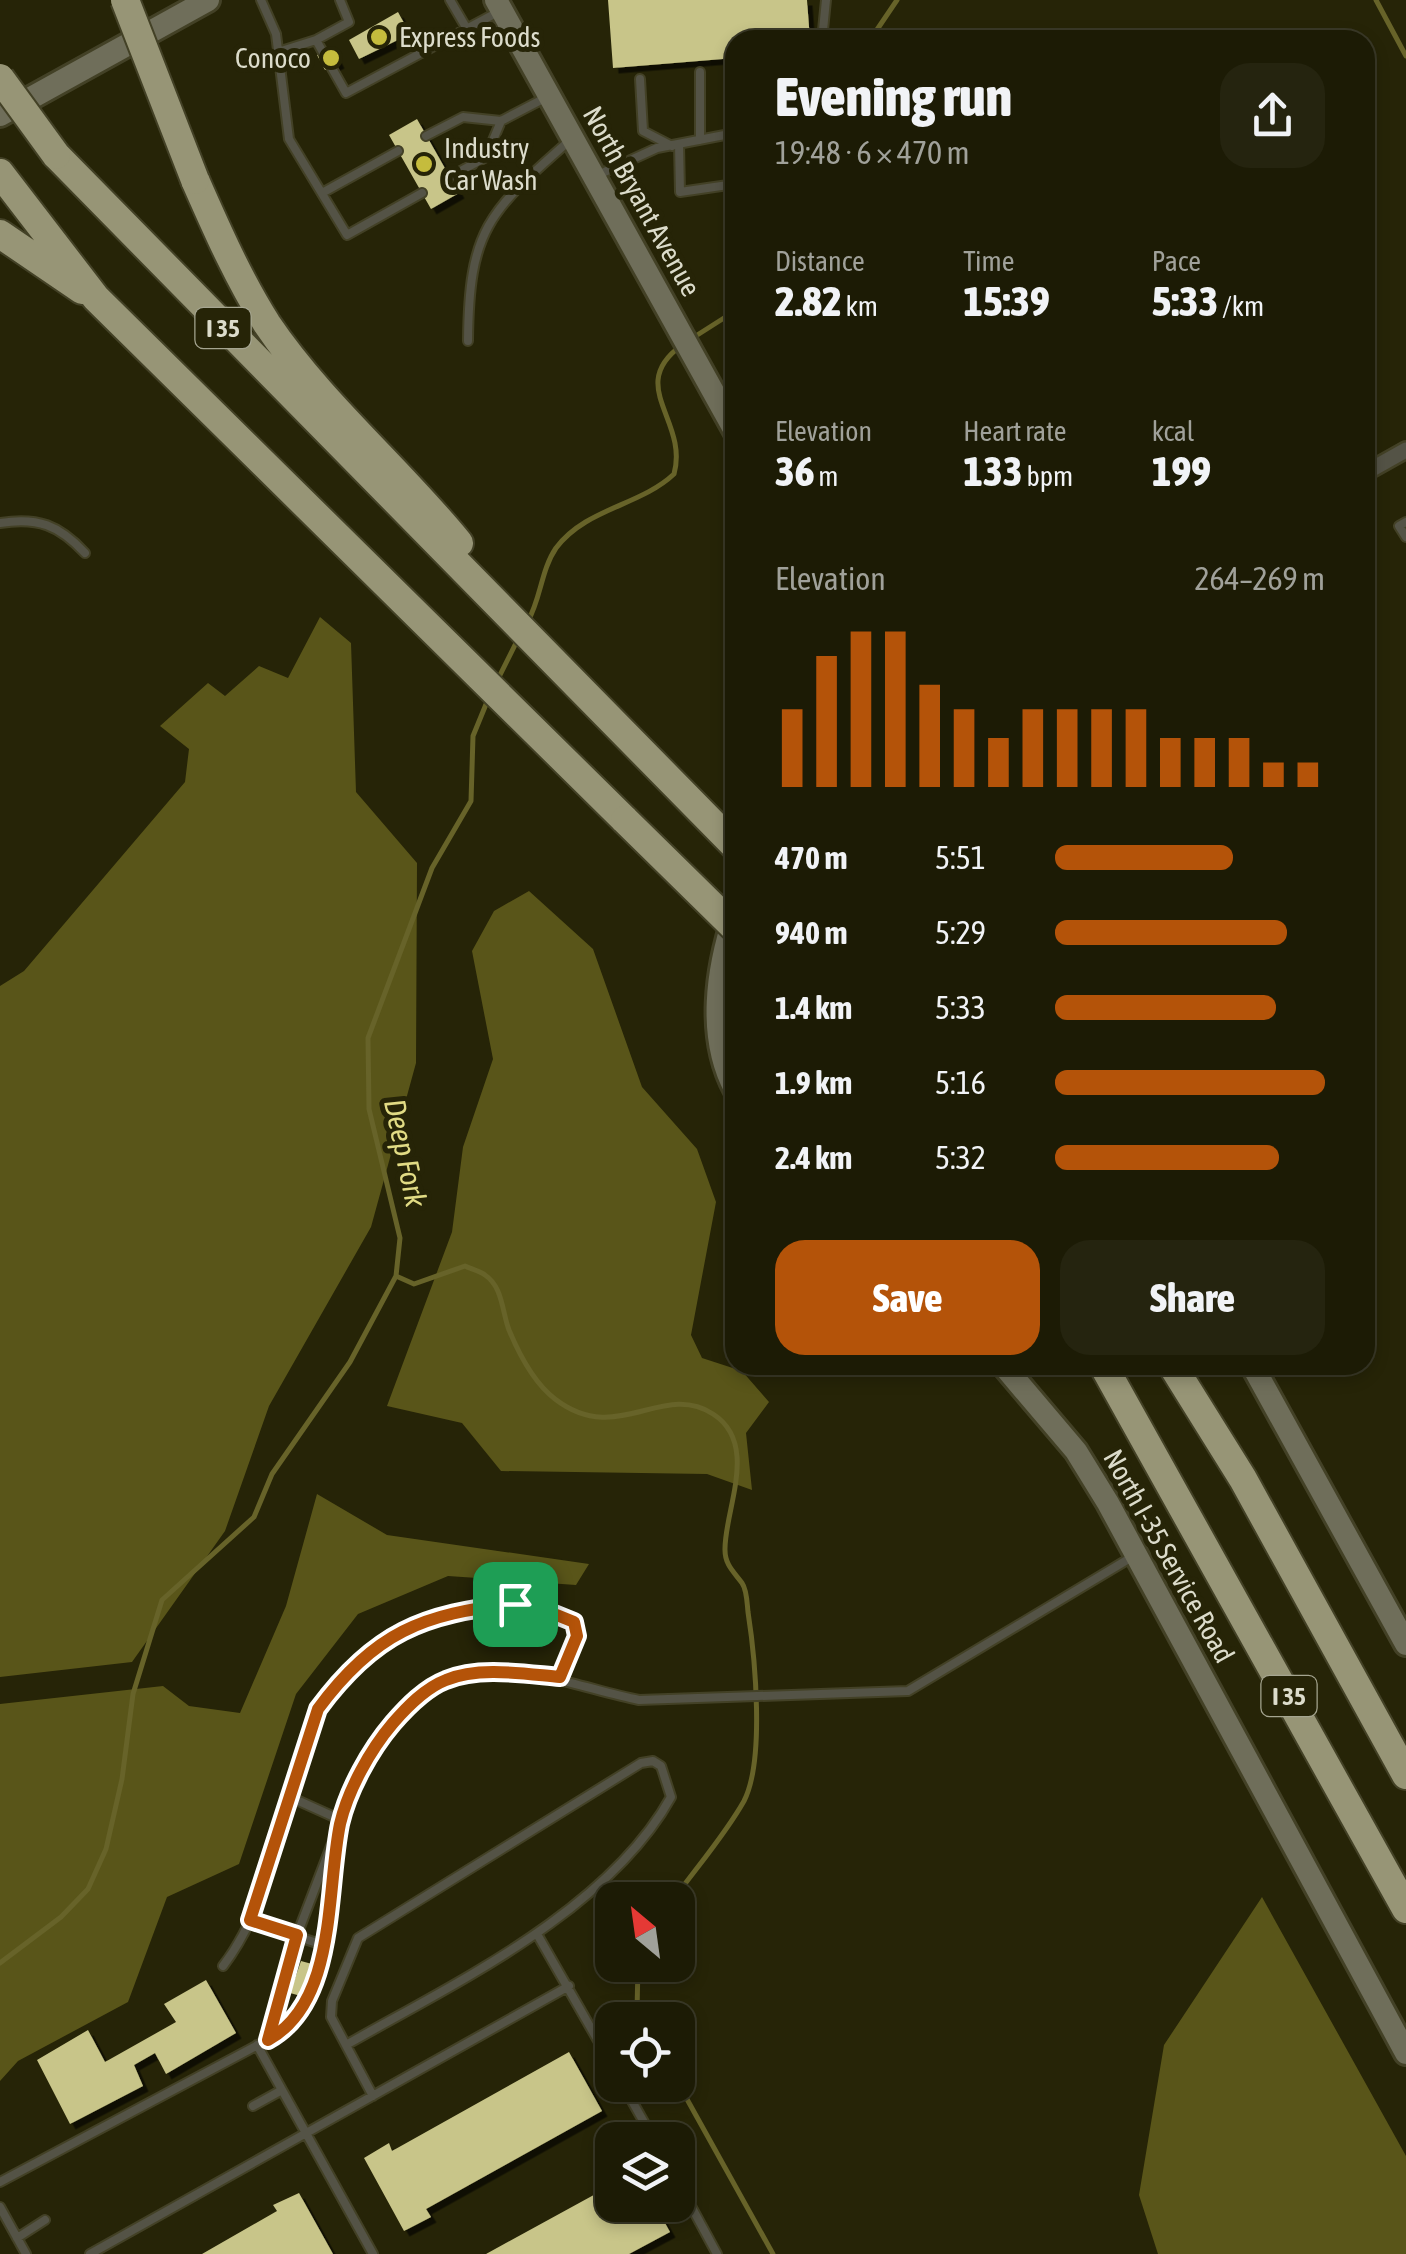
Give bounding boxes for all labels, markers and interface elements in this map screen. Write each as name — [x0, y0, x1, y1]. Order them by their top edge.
place label: Express Foods — [399, 21, 540, 53]
marker: Express Foods — [368, 26, 390, 48]
place label: Conoco — [235, 42, 311, 74]
marker: Conoco — [320, 47, 342, 69]
button: share — [1220, 63, 1325, 168]
text: Evening run — [775, 65, 1012, 128]
street label: North Bryant Avenue — [577, 101, 707, 301]
place label: Industry Car Wash — [444, 132, 538, 196]
text: 19:48 · 6 × 470 m — [775, 134, 969, 171]
marker: Industry Car Wash — [413, 153, 435, 175]
text: Distance — [775, 245, 865, 277]
text: Time — [963, 245, 1014, 277]
text: Pace — [1152, 245, 1201, 277]
text: 2.82 — [775, 277, 842, 325]
text: 15:39 — [963, 277, 1050, 325]
text: 5:33 — [1152, 277, 1218, 325]
text: km — [842, 290, 878, 322]
text: /km — [1218, 290, 1264, 322]
road number: I 35 — [196, 308, 250, 348]
text: Elevation — [775, 415, 872, 447]
text: Heart rate — [963, 415, 1066, 447]
text: kcal — [1152, 415, 1194, 447]
text: 36 — [775, 447, 814, 495]
text: 133 — [963, 447, 1023, 495]
text: 199 — [1152, 447, 1211, 495]
text: m — [814, 460, 838, 492]
text: bpm — [1023, 460, 1073, 492]
text: Elevation — [775, 560, 886, 597]
text: 264–269 m — [1195, 560, 1325, 597]
text: 470 m — [775, 839, 848, 876]
text: 5:51 — [935, 839, 986, 876]
text: 940 m — [775, 914, 848, 951]
text: 5:29 — [935, 914, 986, 951]
text: 1.4 km — [775, 989, 852, 1026]
text: 5:33 — [935, 989, 986, 1026]
text: 1.9 km — [775, 1064, 852, 1101]
text: 5:16 — [935, 1064, 986, 1101]
water label: Deep Fork — [378, 1096, 434, 1211]
text: 2.4 km — [775, 1139, 852, 1176]
text: 5:32 — [935, 1139, 986, 1176]
button: Save — [775, 1240, 1040, 1355]
button: Share — [1060, 1240, 1325, 1355]
street label: North I-35 Service Road — [1097, 1444, 1241, 1668]
pin — [473, 1562, 558, 1647]
icon: arrive — [488, 1577, 543, 1632]
road number: I 35 — [1262, 1676, 1316, 1716]
north arrow — [595, 1882, 695, 1982]
map controls — [595, 1882, 695, 2222]
button: locate — [595, 2002, 695, 2102]
button: layers — [595, 2122, 695, 2222]

